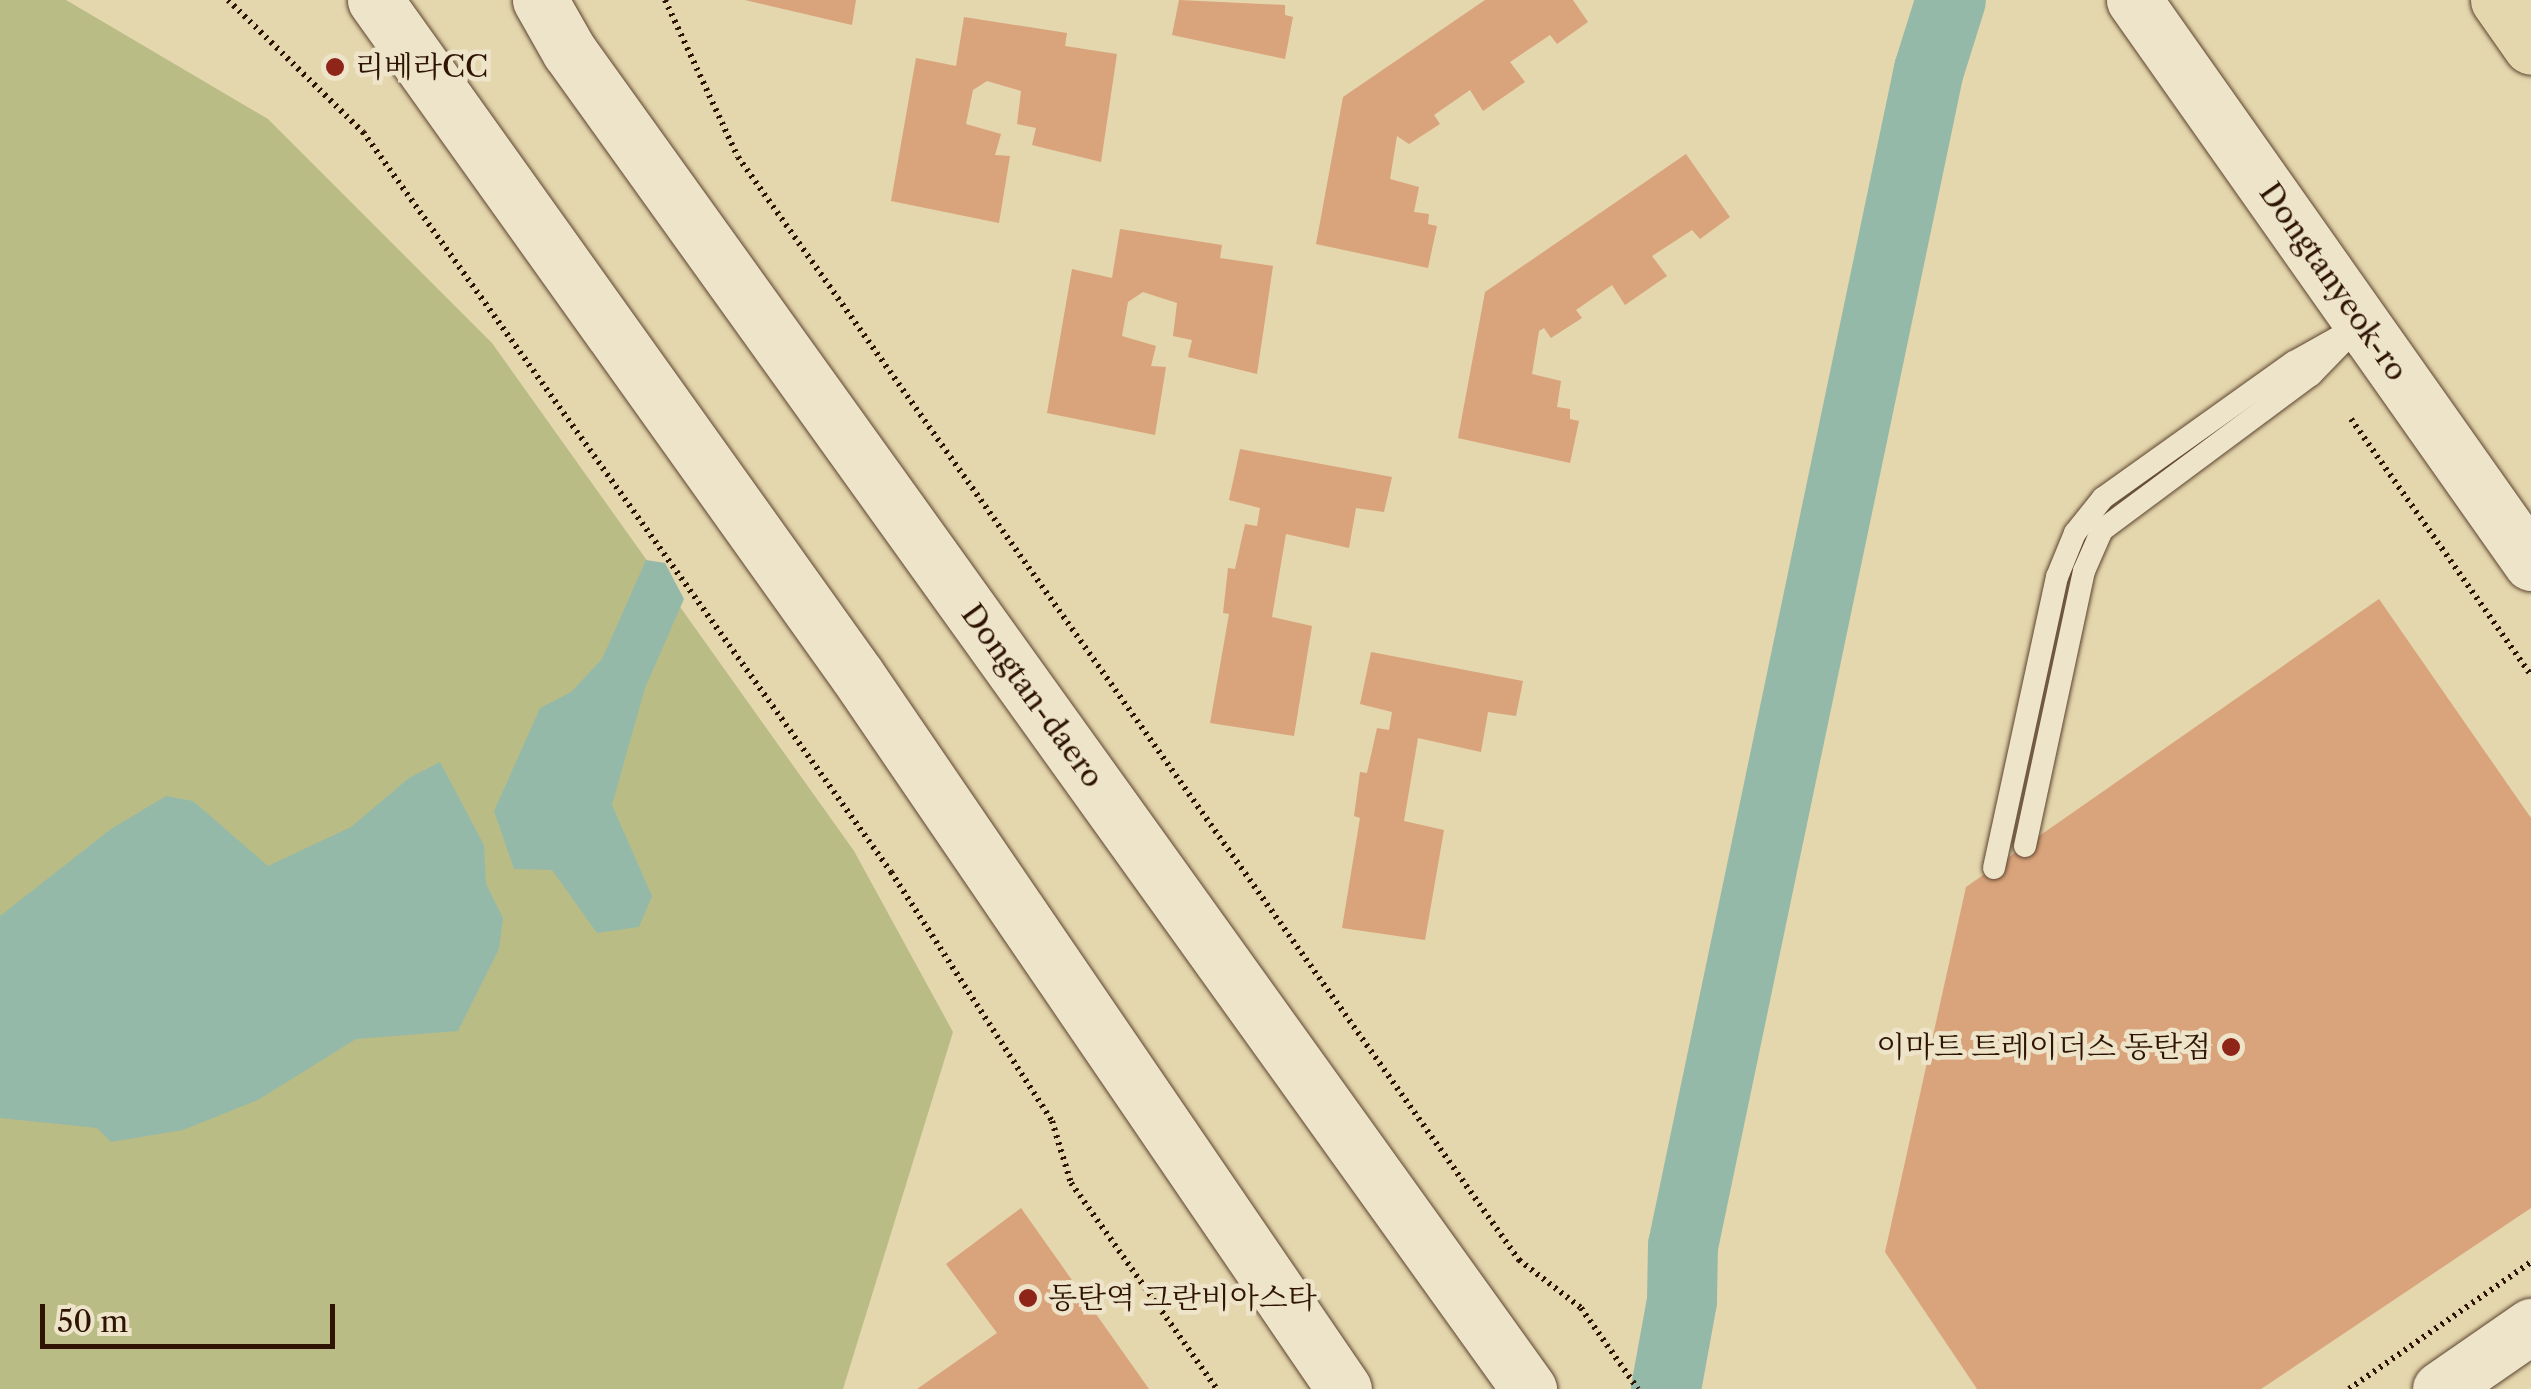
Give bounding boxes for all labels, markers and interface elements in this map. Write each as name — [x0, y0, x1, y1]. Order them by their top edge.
place label: 리베라CC — [355, 49, 488, 85]
marker: 리베라CC — [324, 56, 346, 78]
street label: Dongtanyeok-ro — [2251, 176, 2415, 388]
street label: Dongtan-daero — [953, 597, 1111, 795]
place label: 이마트 트레이더스 동탄점 — [1876, 1029, 2211, 1065]
marker: 이마트 트레이더스 동탄점 — [2220, 1036, 2242, 1058]
place label: 동탄역 그란비아스타 — [1048, 1280, 1317, 1316]
scale bar — [45, 1284, 340, 1346]
marker: 동탄역 그란비아스타 — [1017, 1287, 1039, 1309]
text: 50 m — [57, 1303, 128, 1340]

